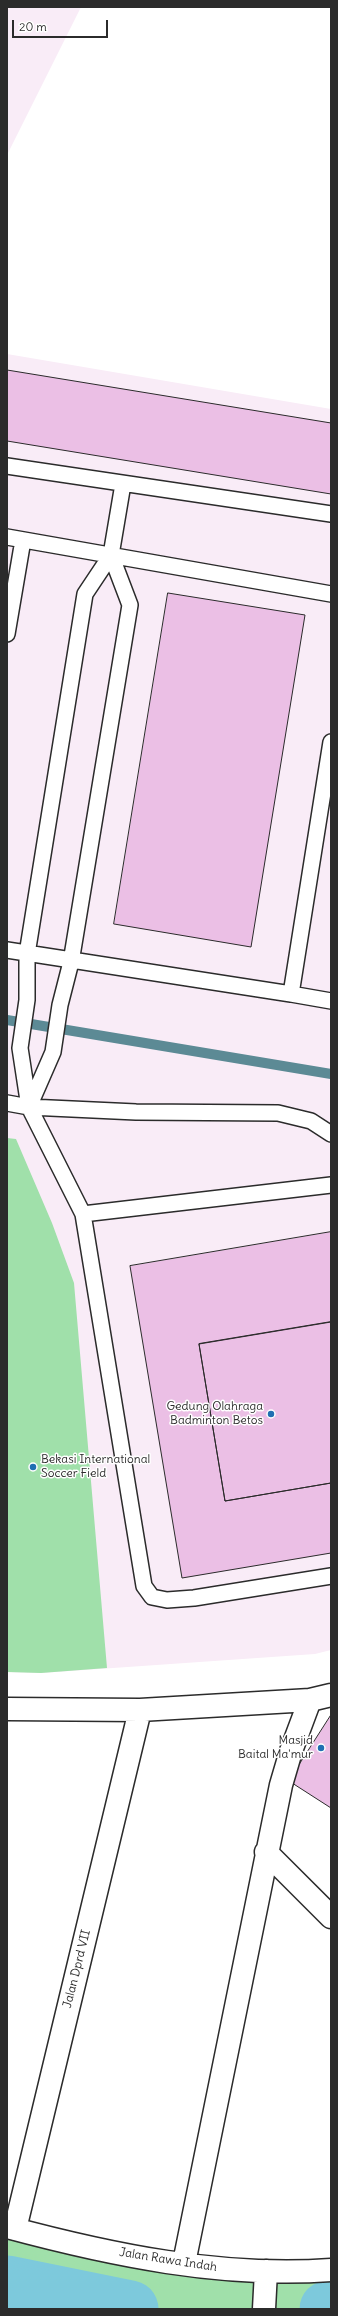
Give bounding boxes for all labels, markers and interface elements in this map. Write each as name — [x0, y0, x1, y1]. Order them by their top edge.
scale bar — [14, 12, 110, 38]
text: 20 m — [19, 19, 47, 34]
place label: Gedung Olahraga Badminton Betos — [166, 1400, 263, 1428]
marker: Gedung Olahraga Badminton Betos — [266, 1409, 276, 1419]
place label: Bekasi International Soccer Field — [41, 1453, 150, 1481]
marker: Bekasi International Soccer Field — [28, 1462, 38, 1472]
place label: Masjid Baital Ma'mur — [238, 1734, 313, 1762]
marker: Masjid Baital Ma'mur — [316, 1743, 326, 1753]
street label: Jalan Dprd VII — [60, 1928, 94, 2010]
street label: Jalan Rawa Indah — [118, 2245, 218, 2275]

